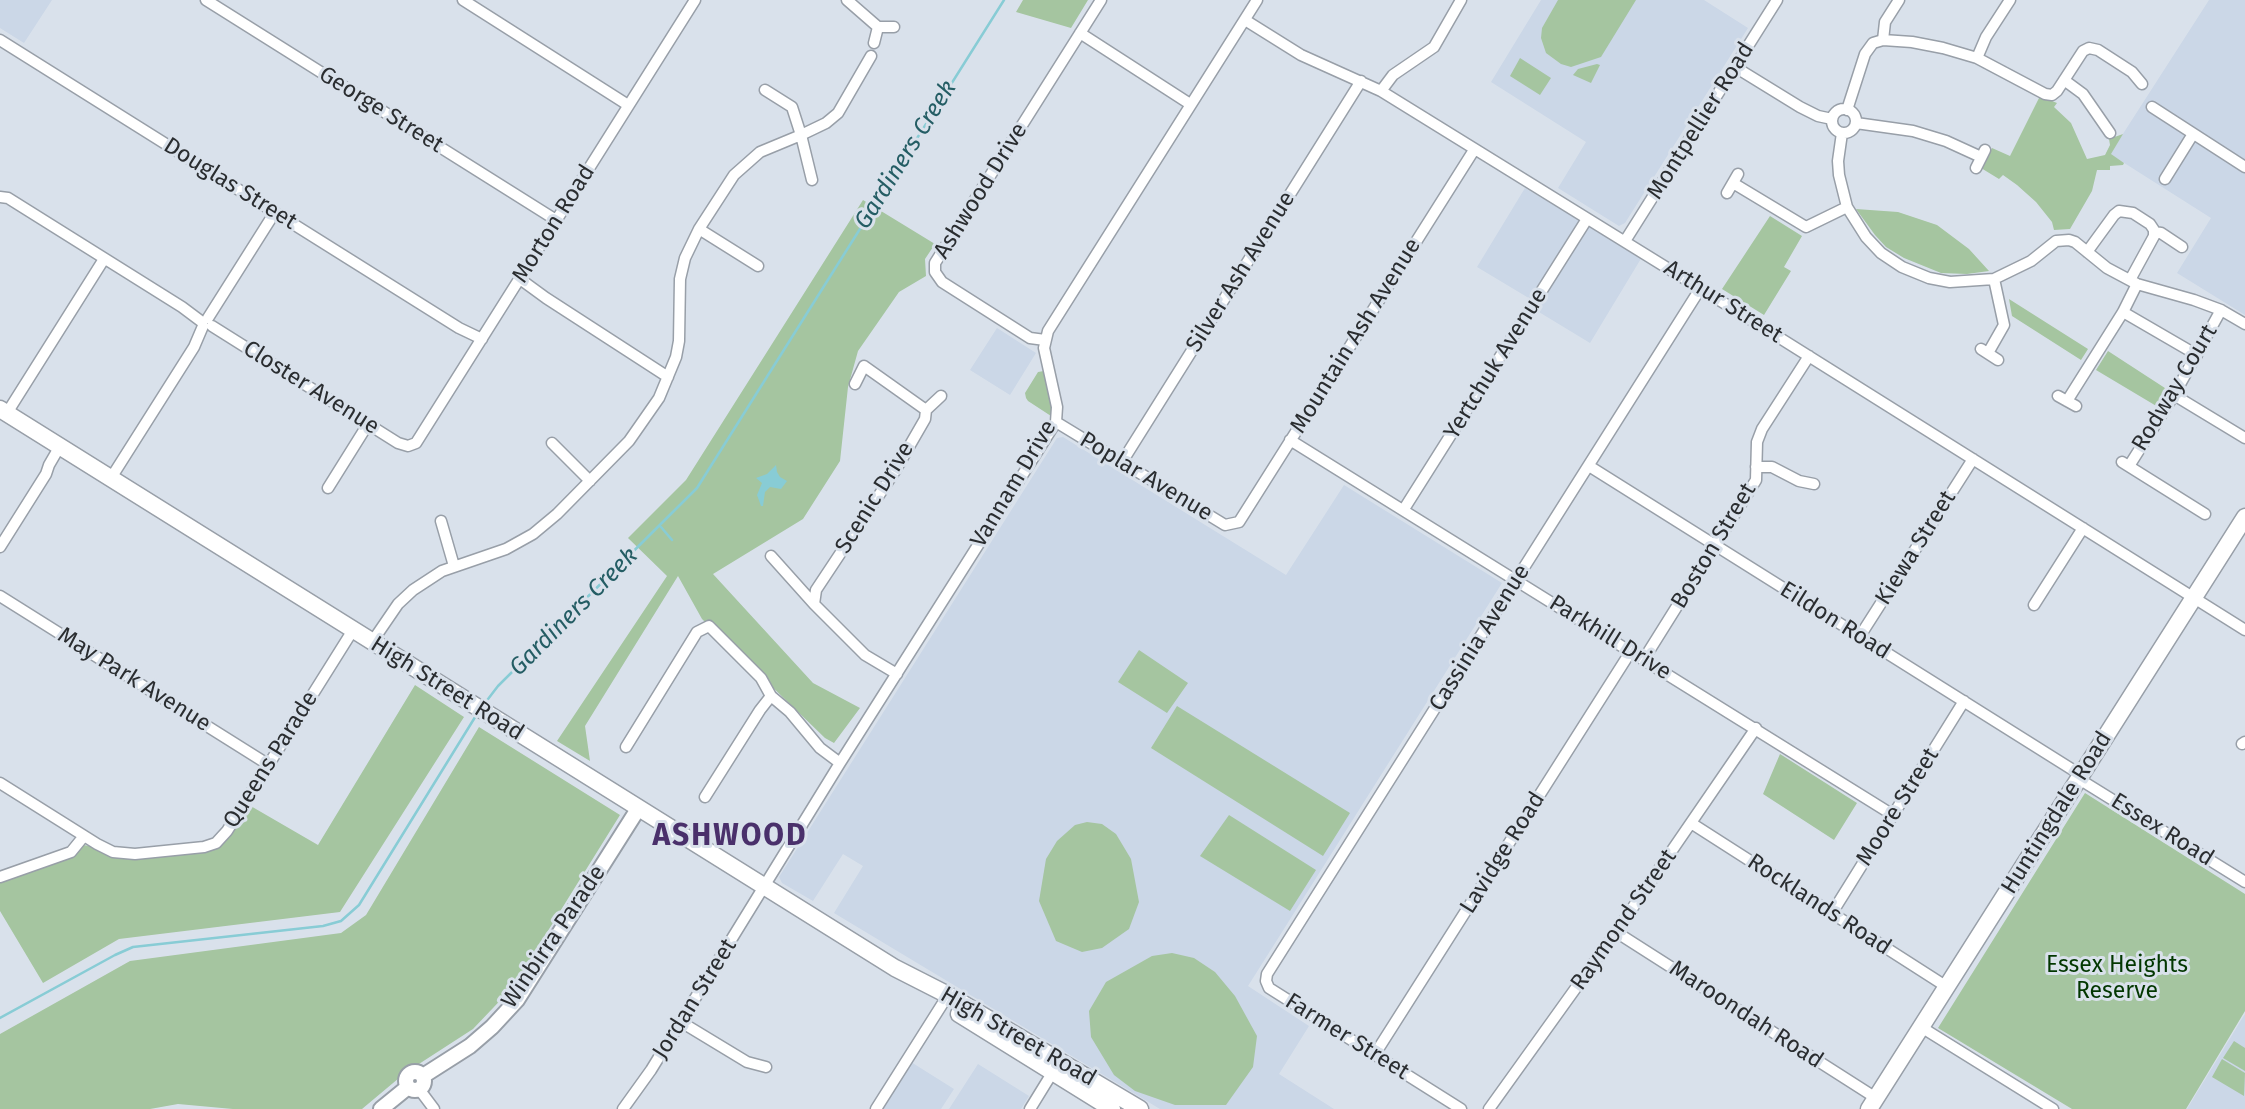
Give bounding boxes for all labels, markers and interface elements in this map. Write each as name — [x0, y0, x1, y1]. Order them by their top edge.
street label: Montpellier Road — [1642, 37, 1760, 205]
street label: George Street — [314, 61, 448, 159]
water label: Gardiners Creek — [849, 76, 963, 234]
street label: Ashwood Drive — [928, 118, 1034, 264]
street label: Douglas Street — [158, 132, 302, 236]
street label: Morton Road — [507, 160, 601, 288]
street label: Silver Ash Avenue — [1181, 187, 1301, 357]
street label: Mountain Ash Avenue — [1285, 233, 1427, 439]
street label: Arthur Street — [1659, 255, 1787, 349]
street label: Yertchuk Avenue — [1439, 283, 1553, 445]
street label: Rodway Court — [2126, 320, 2224, 456]
street label: Closter Avenue — [238, 335, 384, 441]
street label: Vannam Drive — [965, 415, 1063, 553]
street label: Poplar Avenue — [1075, 426, 1217, 528]
street label: Scenic Drive — [830, 437, 920, 559]
street label: Boston Street — [1666, 478, 1762, 614]
street label: Kiewa Street — [1870, 486, 1962, 610]
water label: Gardiners Creek — [504, 542, 644, 682]
street label: Cassinia Avenue — [1424, 560, 1536, 716]
street label: Eildon Road — [1775, 576, 1895, 666]
street label: Parkhill Drive — [1544, 590, 1676, 686]
street label: May Park Avenue — [52, 622, 216, 738]
street label: High Street Road — [365, 631, 529, 747]
street label: Queens Parade — [218, 686, 324, 834]
street label: Huntingdale Road — [1996, 727, 2118, 899]
street label: Moore Street — [1851, 743, 1945, 871]
street label: Lavidge Road — [1455, 787, 1551, 919]
street label: Essex Road — [2105, 788, 2219, 872]
district label: ASHWOOD — [653, 819, 807, 855]
street label: Raymond Street — [1565, 844, 1683, 996]
street label: Rocklands Road — [1742, 848, 1896, 962]
street label: Winbirra Parade — [496, 860, 612, 1014]
street label: Jordan Street — [647, 934, 743, 1064]
park label: Essex Heights Reserve — [2046, 952, 2188, 1006]
street label: Maroondah Road — [1664, 955, 1828, 1075]
street label: High Street Road — [935, 981, 1101, 1093]
street label: Farmer Street — [1280, 988, 1414, 1086]

